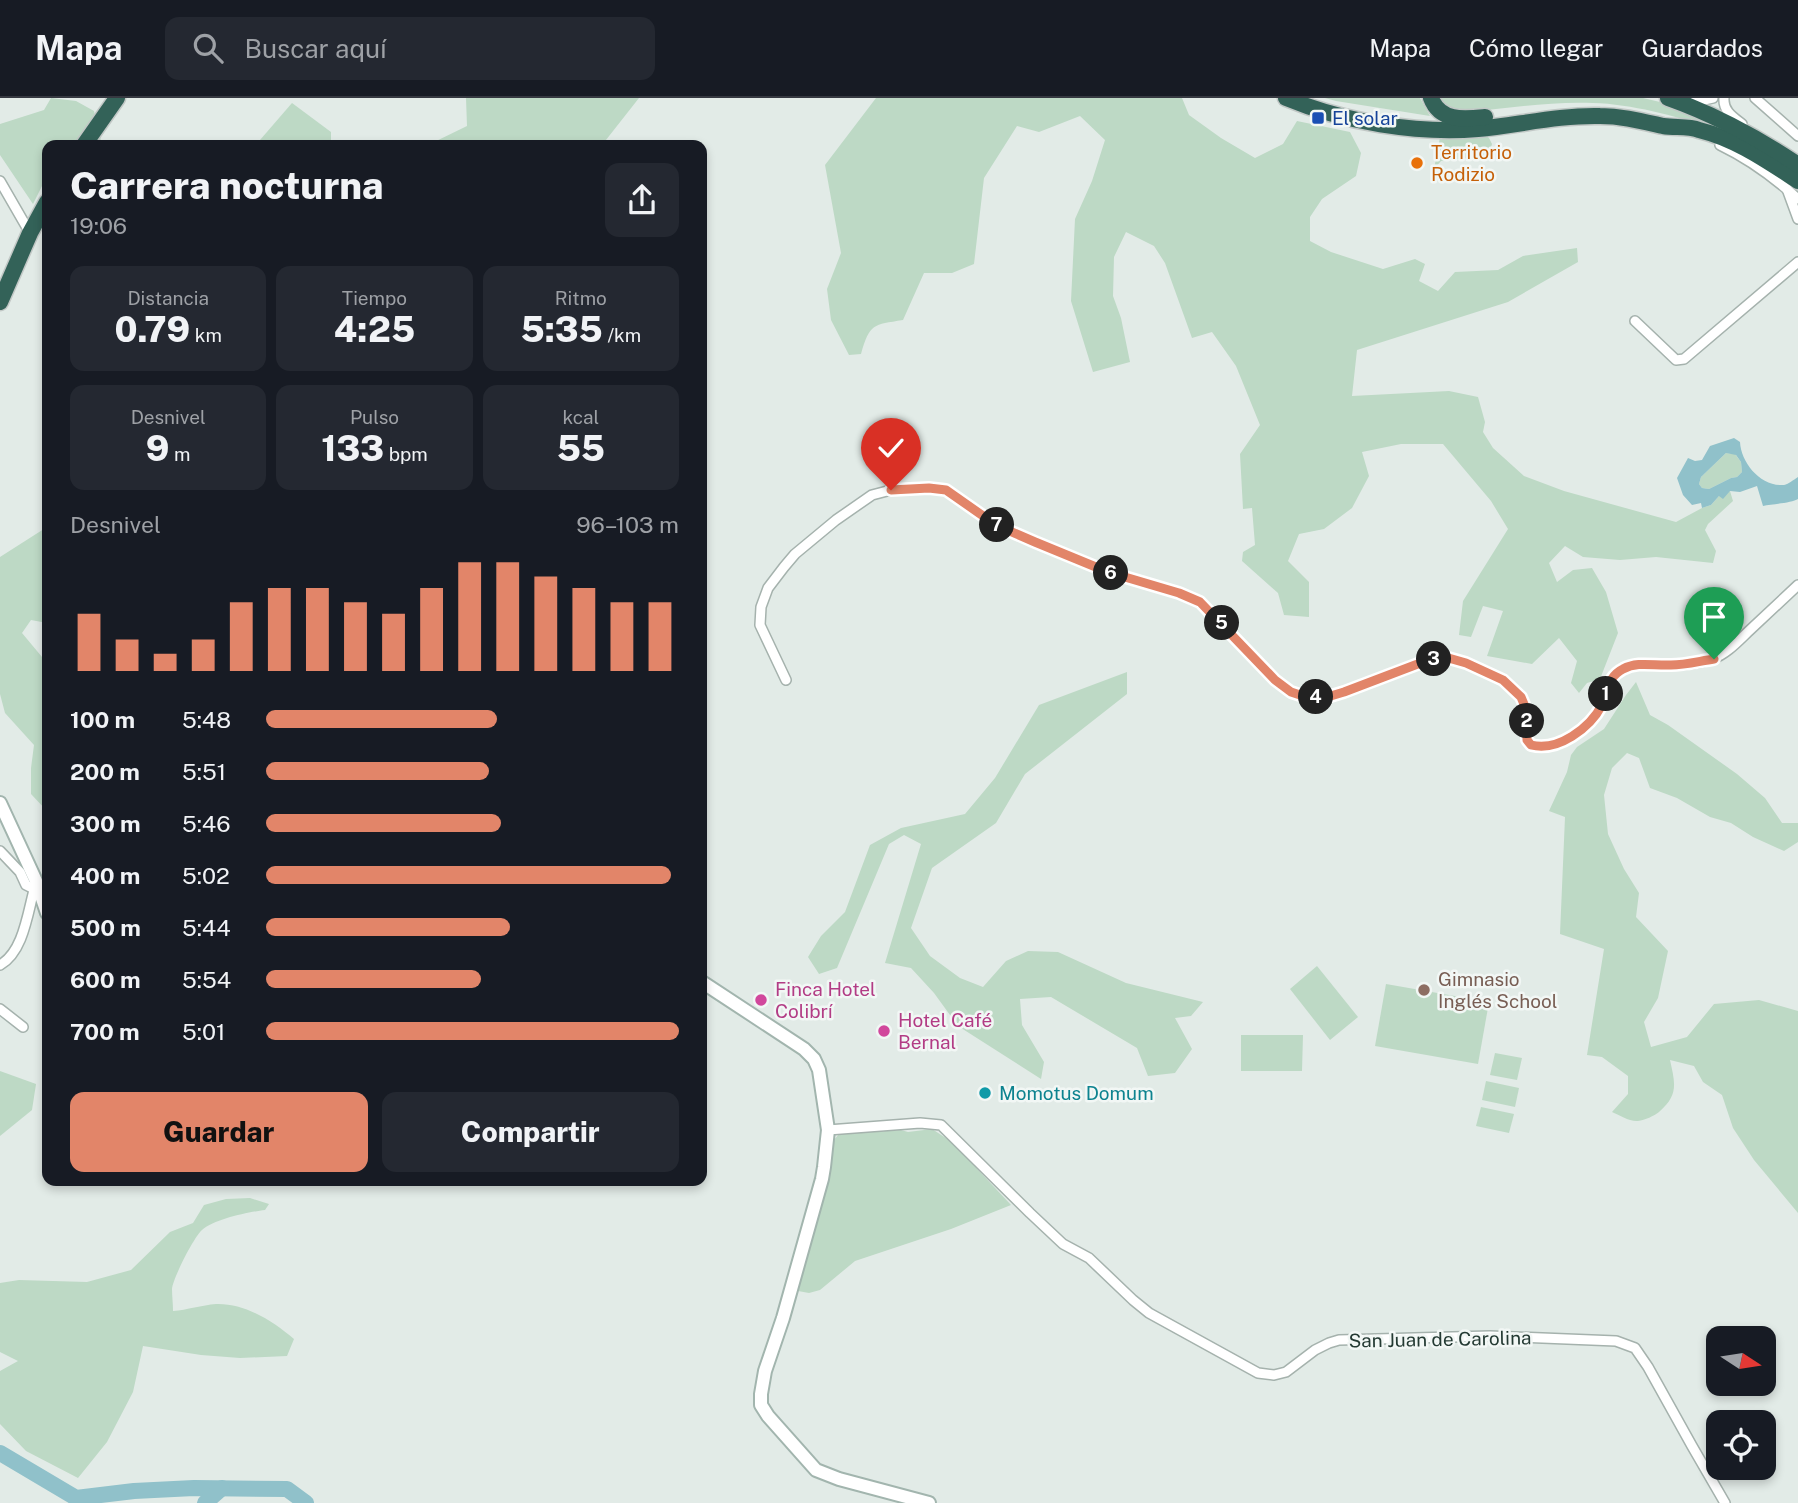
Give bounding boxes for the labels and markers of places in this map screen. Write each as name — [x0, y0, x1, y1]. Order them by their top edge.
place label: El solar — [1332, 107, 1398, 129]
marker: El solar — [1310, 110, 1326, 126]
place label: Territorio Rodizio — [1431, 141, 1512, 185]
marker: Territorio Rodizio — [1409, 155, 1425, 171]
pin — [861, 418, 921, 490]
pin: 7 — [979, 508, 1014, 542]
pin: 6 — [1094, 556, 1128, 590]
pin — [1684, 587, 1744, 659]
pin: 5 — [1204, 606, 1240, 640]
pin: 3 — [1416, 642, 1452, 676]
pin: 1 — [1588, 676, 1624, 712]
pin: 4 — [1298, 680, 1334, 714]
pin: 2 — [1510, 704, 1544, 738]
place label: Gimnasio Inglés School — [1438, 968, 1557, 1012]
place label: Finca Hotel Colibrí — [775, 978, 876, 1022]
marker: Gimnasio Inglés School — [1416, 982, 1432, 998]
marker: Finca Hotel Colibrí — [753, 992, 769, 1008]
place label: Hotel Café Bernal — [898, 1009, 992, 1053]
marker: Hotel Café Bernal — [876, 1023, 892, 1039]
place label: Momotus Domum — [999, 1082, 1154, 1104]
marker: Momotus Domum — [977, 1085, 993, 1101]

